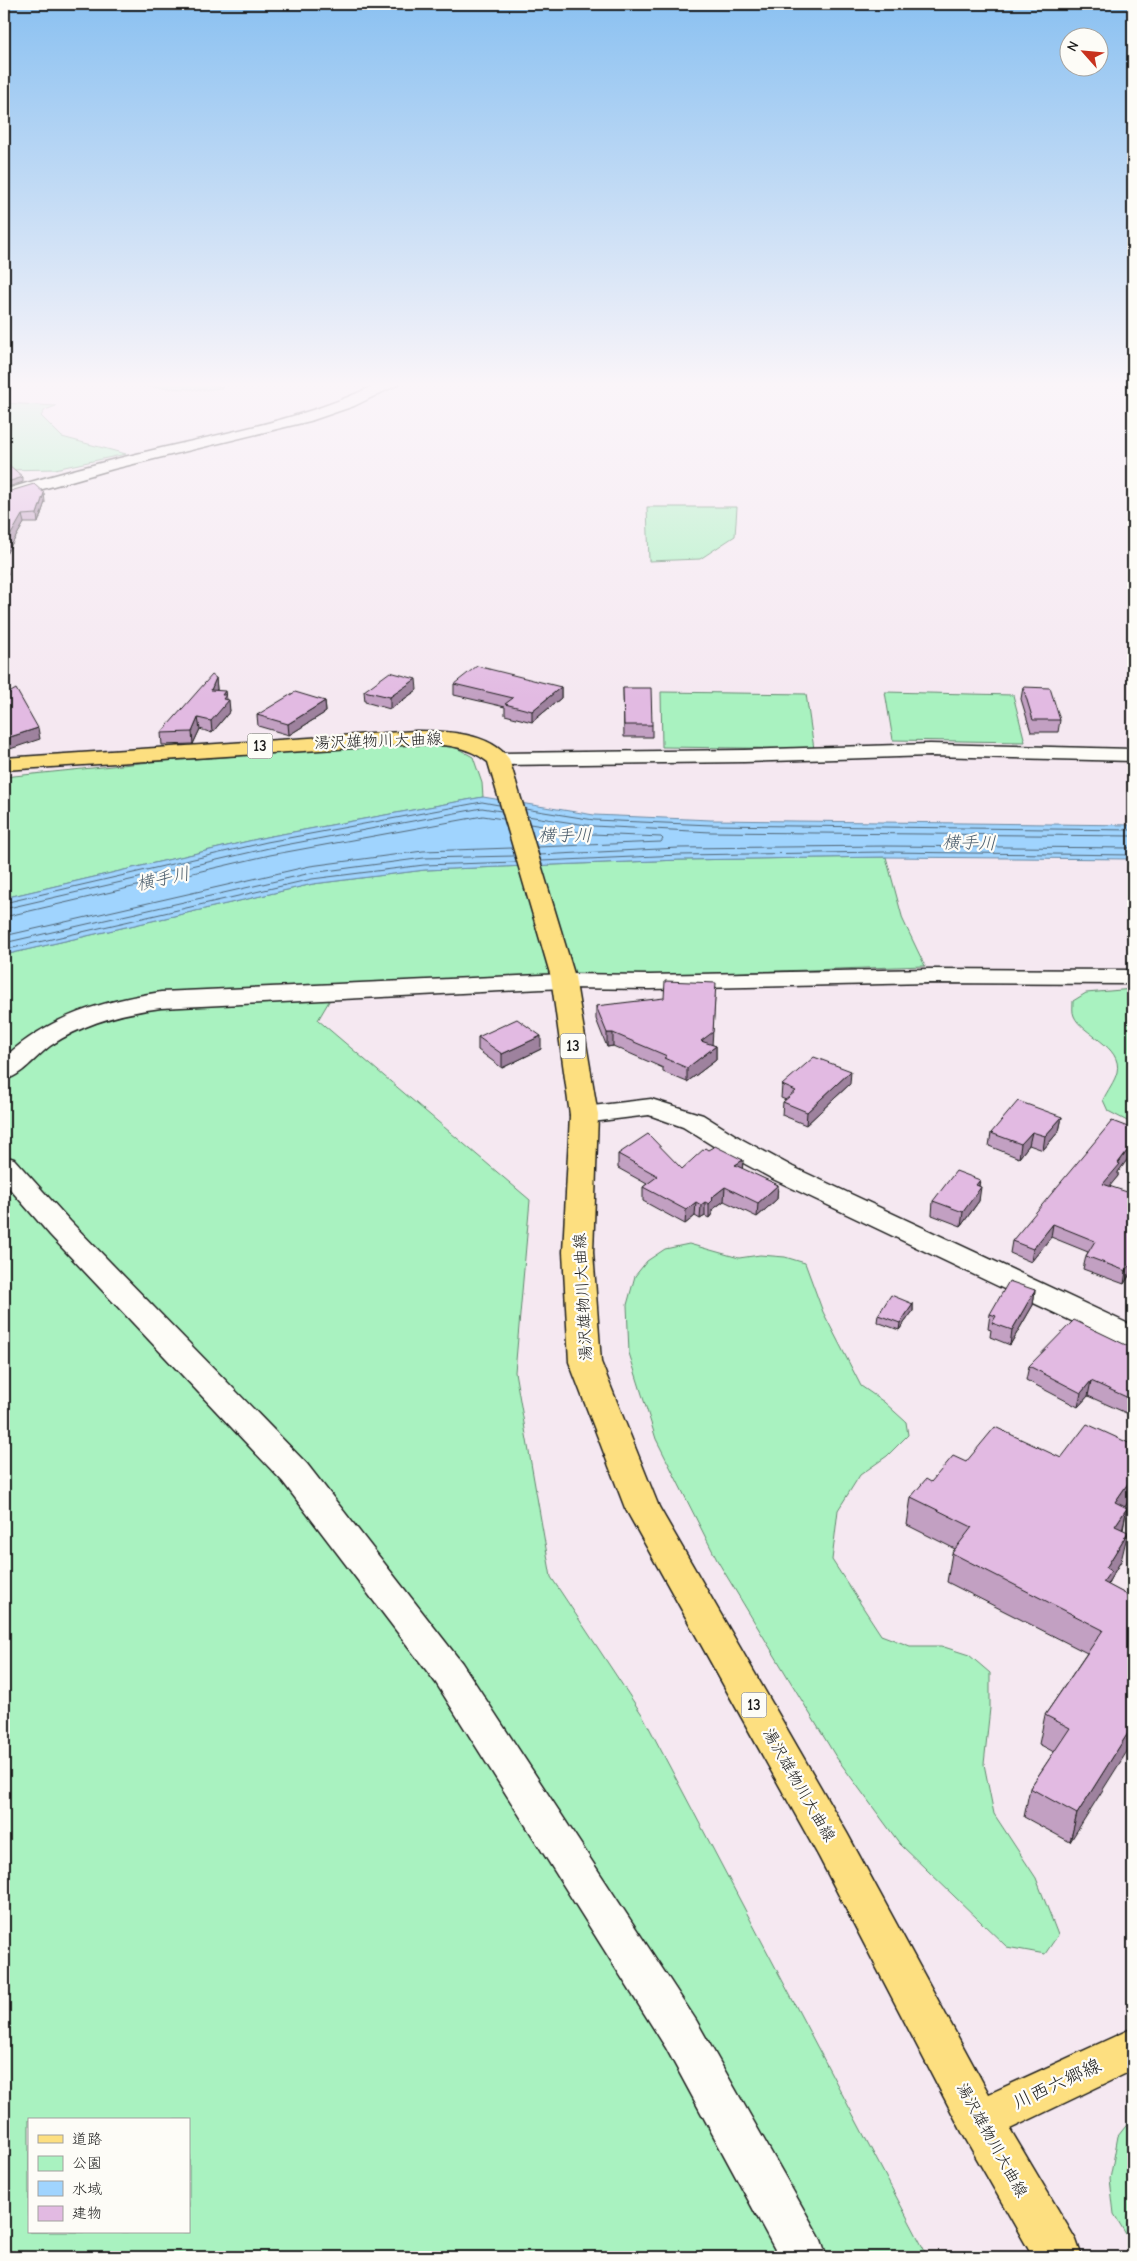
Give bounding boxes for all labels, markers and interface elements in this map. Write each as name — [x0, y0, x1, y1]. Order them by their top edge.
north arrow — [1060, 28, 1110, 78]
text: N — [1063, 38, 1083, 54]
street label: 湯沢雄物川大曲線 — [314, 730, 442, 752]
road number: 13 — [248, 734, 272, 758]
water label: 横手川 — [538, 825, 592, 846]
water label: 横手川 — [942, 832, 996, 854]
water label: 横手川 — [134, 863, 192, 895]
road number: 13 — [560, 1034, 586, 1058]
street label: 湯沢雄物川大曲線 — [571, 1233, 595, 1361]
road number: 13 — [742, 1692, 766, 1718]
street label: 湯沢雄物川大曲線 — [759, 1725, 839, 1845]
street label: 川西六郷線 — [1009, 2054, 1105, 2114]
street label: 湯沢雄物川大曲線 — [953, 2080, 1031, 2200]
legend — [28, 2118, 190, 2234]
text: 道路 — [72, 2130, 102, 2148]
text: 公園 — [72, 2154, 102, 2172]
text: 水域 — [72, 2180, 102, 2198]
text: 建物 — [72, 2204, 102, 2222]

